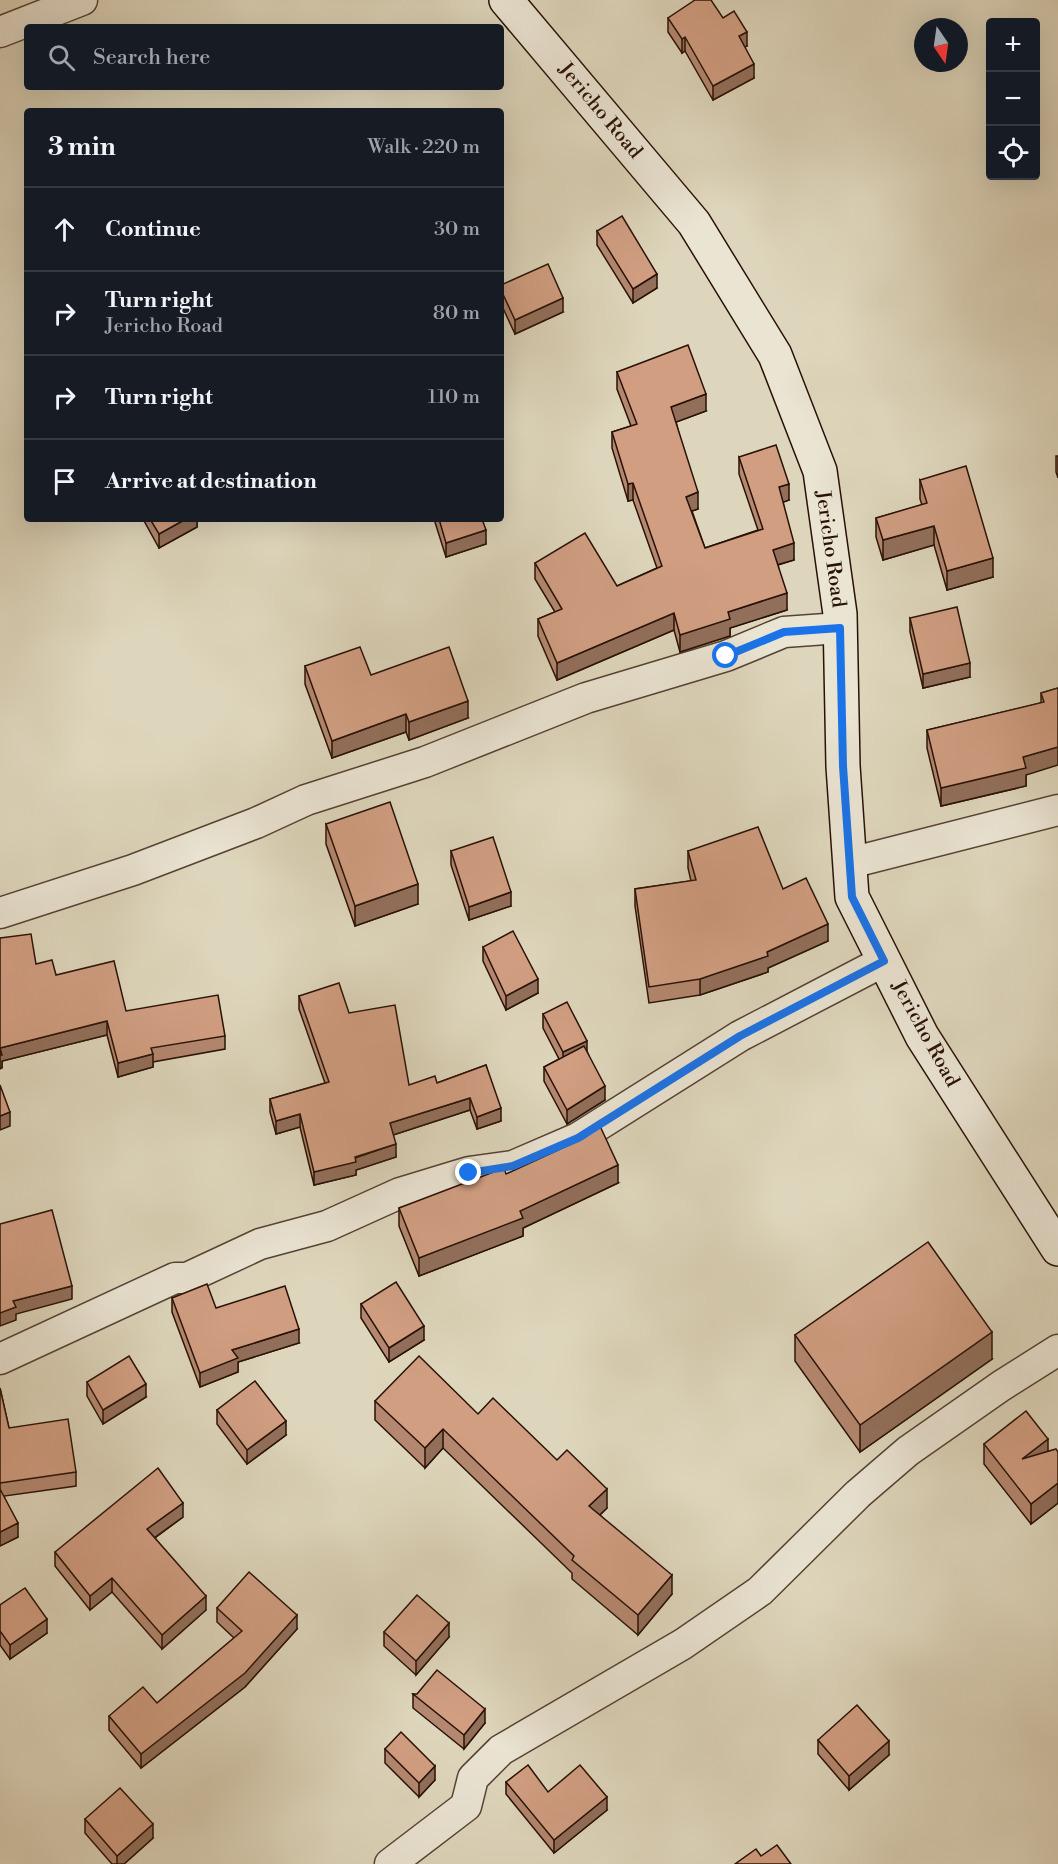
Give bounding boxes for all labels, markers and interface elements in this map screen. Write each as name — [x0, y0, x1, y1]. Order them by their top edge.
north arrow — [914, 18, 968, 72]
map controls — [986, 18, 1040, 180]
button: + — [986, 18, 1040, 72]
search box — [24, 24, 504, 90]
icon: search — [45, 41, 78, 74]
text: Search here — [93, 44, 210, 71]
street label: Jericho Road — [552, 57, 648, 165]
button: − — [986, 72, 1040, 126]
button: locate — [986, 126, 1040, 180]
text: 3 min — [48, 131, 116, 163]
text: Walk · 220 m — [367, 135, 480, 160]
icon: ahead — [48, 213, 81, 246]
text: Continue — [105, 216, 201, 243]
text: 30 m — [434, 217, 480, 242]
text: Turn right — [105, 287, 213, 314]
icon: right — [48, 297, 81, 330]
text: 80 m — [433, 301, 480, 326]
text: Jericho Road — [105, 314, 223, 339]
icon: right — [48, 381, 81, 414]
text: Turn right — [105, 384, 213, 411]
text: 110 m — [428, 385, 480, 410]
icon: arrive — [48, 465, 81, 498]
text: Arrive at destination — [105, 468, 317, 495]
street label: Jericho Road — [809, 488, 851, 610]
route start — [712, 642, 738, 668]
street label: Jericho Road — [885, 976, 965, 1092]
route end — [455, 1159, 481, 1185]

